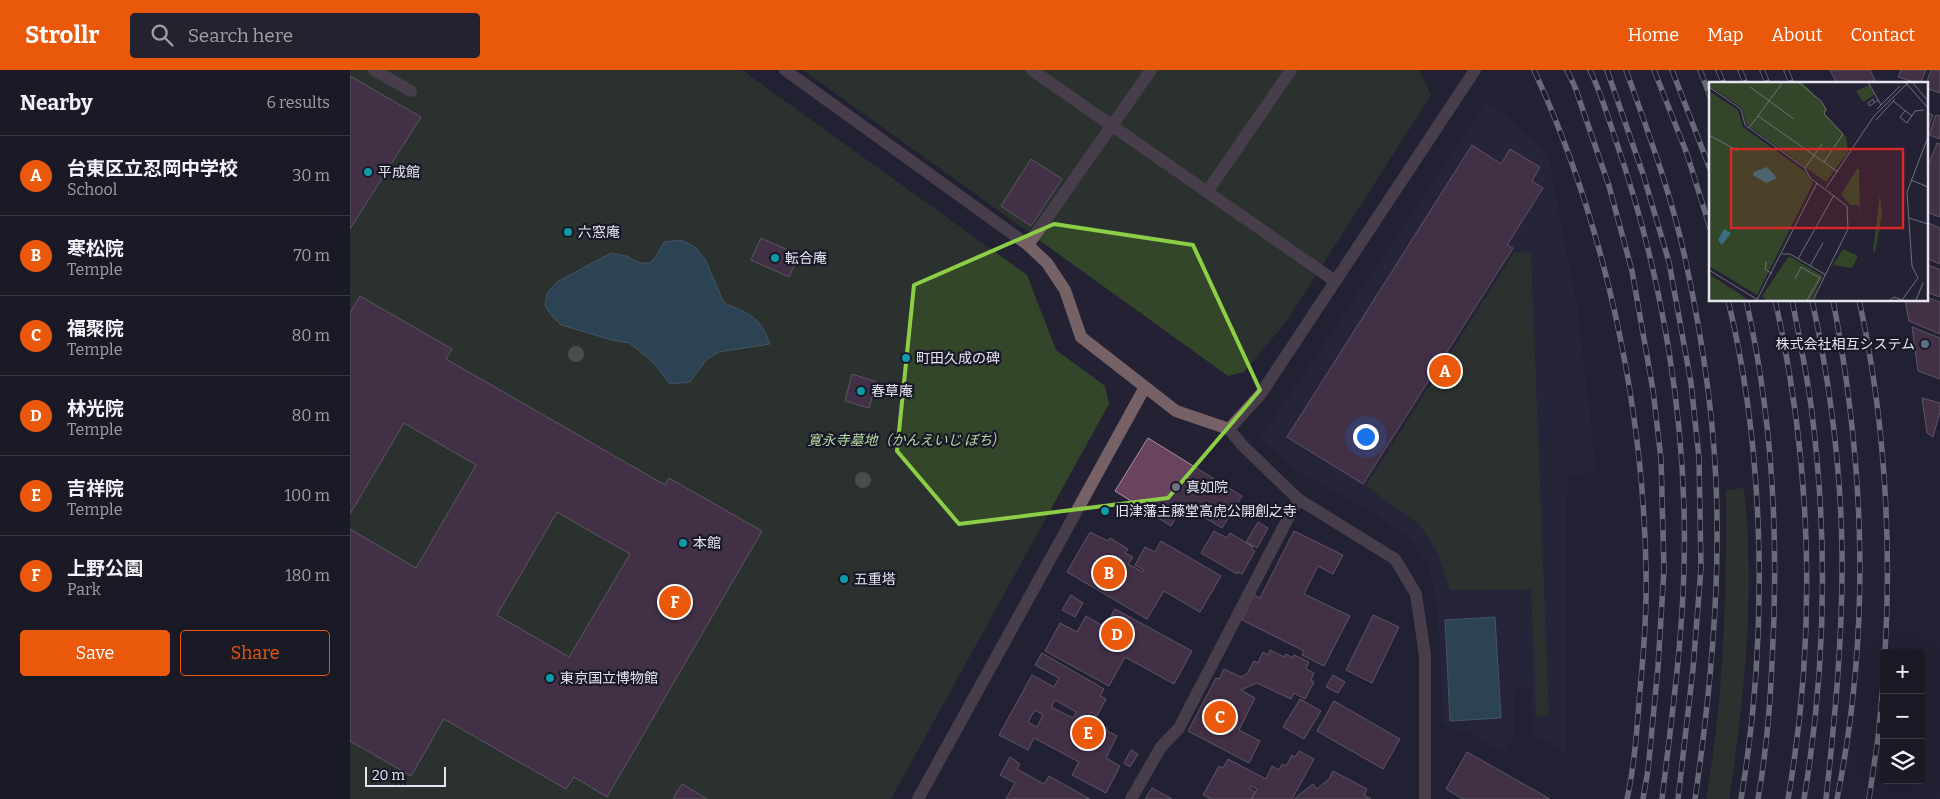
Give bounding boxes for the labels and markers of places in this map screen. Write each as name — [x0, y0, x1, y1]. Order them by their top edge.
place label: 平成館 — [378, 164, 420, 181]
marker: 平成館 — [362, 166, 374, 178]
place label: 六窓庵 — [578, 224, 620, 241]
marker: 六窓庵 — [562, 226, 574, 238]
place label: 転合庵 — [785, 250, 827, 267]
marker: 転合庵 — [769, 252, 781, 264]
place label: 株式会社相互システム — [1775, 336, 1915, 353]
marker: 株式会社相互システム — [1919, 338, 1931, 350]
place label: 町田久成の碑 — [916, 350, 1000, 367]
marker: 町田久成の碑 — [900, 352, 912, 364]
pin: A — [1429, 352, 1461, 390]
place label: 春草庵 — [871, 383, 913, 400]
marker: 春草庵 — [855, 385, 867, 397]
place label: 真如院 — [1186, 479, 1228, 496]
marker: 真如院 — [1170, 481, 1182, 493]
place label: 旧津藩主藤堂高虎公開創之寺 — [1115, 503, 1297, 520]
marker: 旧津藩主藤堂高虎公開創之寺 — [1099, 505, 1111, 517]
place label: 本館 — [693, 535, 721, 552]
marker: 本館 — [677, 537, 689, 549]
pin: B — [1093, 554, 1125, 592]
place label: 五重塔 — [854, 571, 896, 588]
marker: 五重塔 — [838, 573, 850, 585]
pin: F — [659, 583, 691, 621]
pin: D — [1101, 615, 1133, 653]
place label: 東京国立博物館 — [560, 670, 658, 687]
marker: 東京国立博物館 — [544, 672, 556, 684]
pin: C — [1204, 698, 1236, 736]
pin: E — [1072, 714, 1104, 752]

